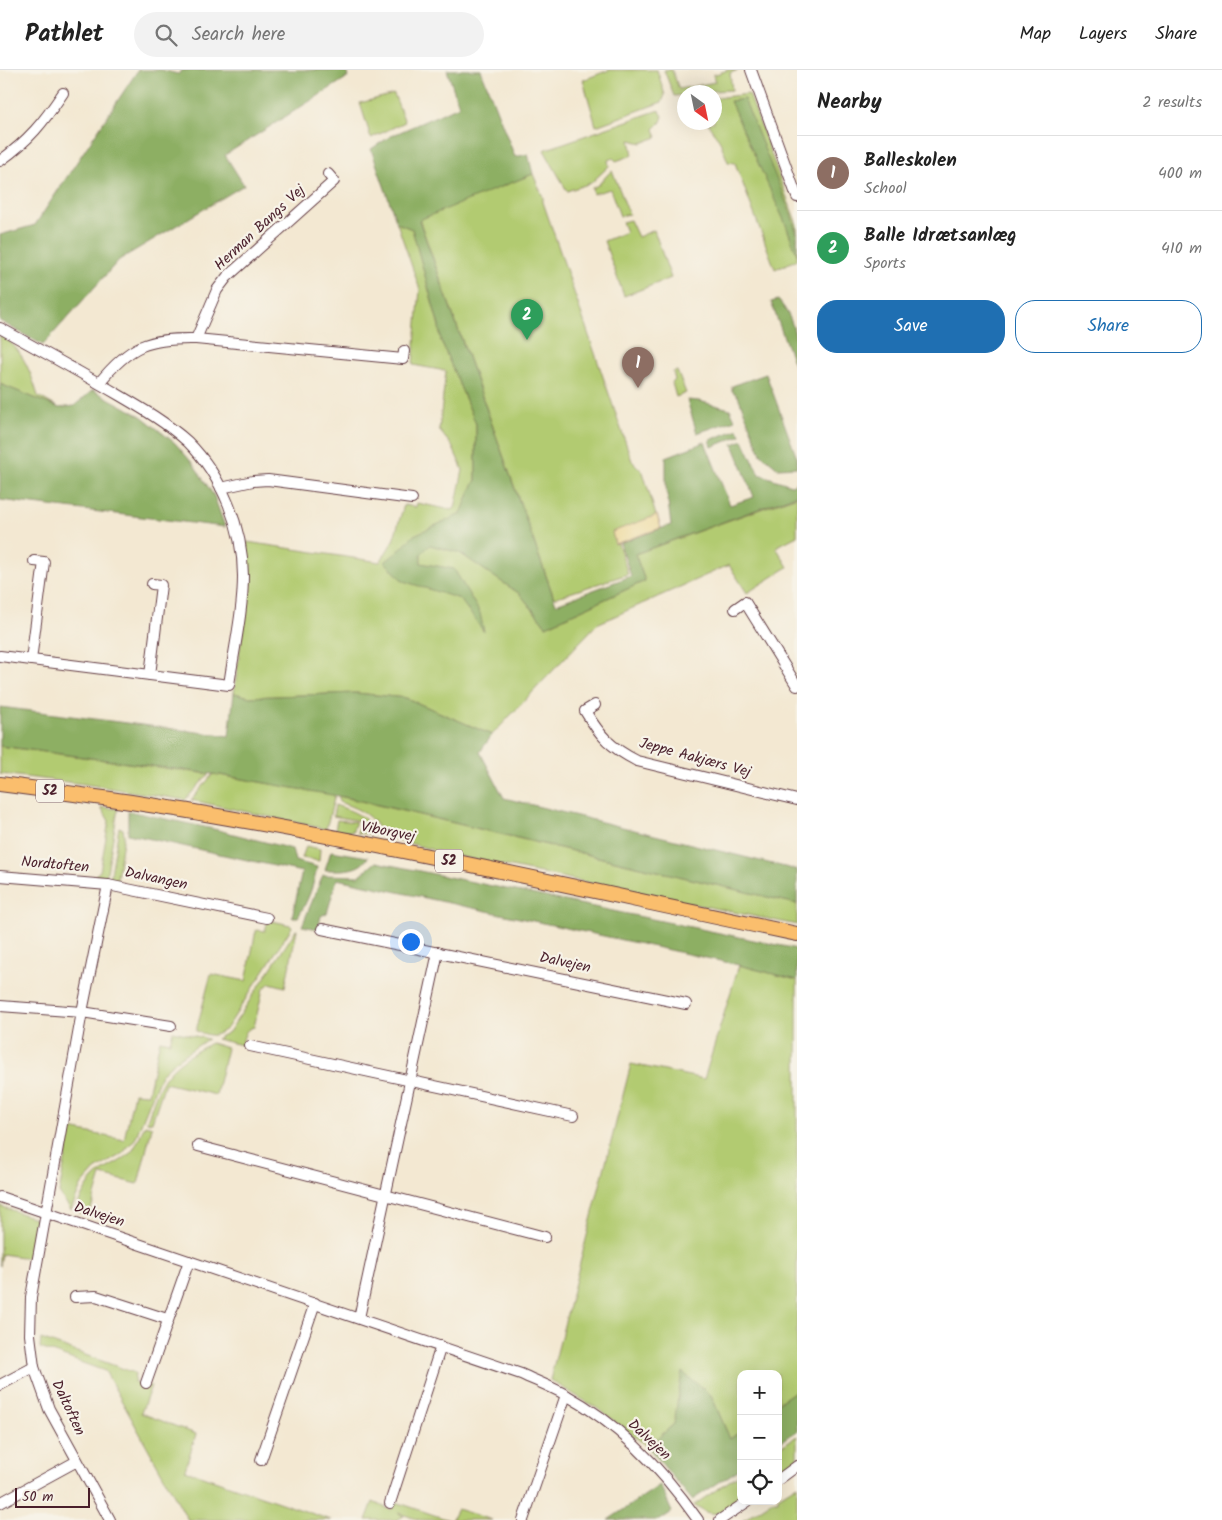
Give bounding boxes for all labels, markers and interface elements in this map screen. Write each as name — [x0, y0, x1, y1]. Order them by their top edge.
search box — [134, 12, 484, 57]
text: Pathlet — [25, 15, 104, 54]
text: Search here — [192, 20, 285, 50]
text: Map — [1020, 20, 1051, 49]
text: Layers — [1079, 20, 1127, 49]
text: Share — [1155, 20, 1197, 49]
icon: search — [152, 21, 180, 49]
north arrow — [677, 85, 722, 130]
text: Nearby — [817, 86, 882, 119]
text: 2 results — [1142, 90, 1202, 115]
text: Balleskolen — [864, 146, 957, 176]
text: 1 — [831, 161, 835, 186]
text: 400 m — [1158, 161, 1202, 186]
text: School — [864, 176, 907, 201]
street label: Herman Bangs Vej — [209, 178, 312, 277]
text: Balle Idrætsanlæg — [864, 221, 1016, 251]
text: 2 — [828, 236, 838, 261]
text: 410 m — [1161, 236, 1202, 261]
text: Sports — [864, 251, 906, 276]
pin: 2 — [511, 299, 543, 340]
button: Save — [817, 300, 1005, 353]
button: Share — [1015, 300, 1202, 353]
pin: 1 — [622, 347, 654, 388]
street label: Jeppe Aakjærs Vej — [636, 732, 755, 785]
road number: 52 — [36, 779, 64, 802]
street label: Viborgvej — [359, 815, 419, 849]
road number: 52 — [435, 849, 463, 872]
street label: Nordtoften — [20, 850, 90, 880]
street label: Dalvangen — [122, 861, 190, 897]
your location — [398, 929, 424, 955]
street label: Dalvejen — [537, 946, 593, 980]
street label: Dalvejen — [71, 1196, 127, 1234]
map controls — [737, 1370, 782, 1505]
button: + — [737, 1370, 782, 1415]
street label: Daltoften — [45, 1376, 91, 1440]
street label: Dalvejen — [622, 1413, 676, 1467]
button: − — [737, 1415, 782, 1460]
button: locate — [737, 1460, 782, 1505]
scale bar — [15, 1485, 90, 1508]
text: 50 m — [22, 1486, 53, 1508]

